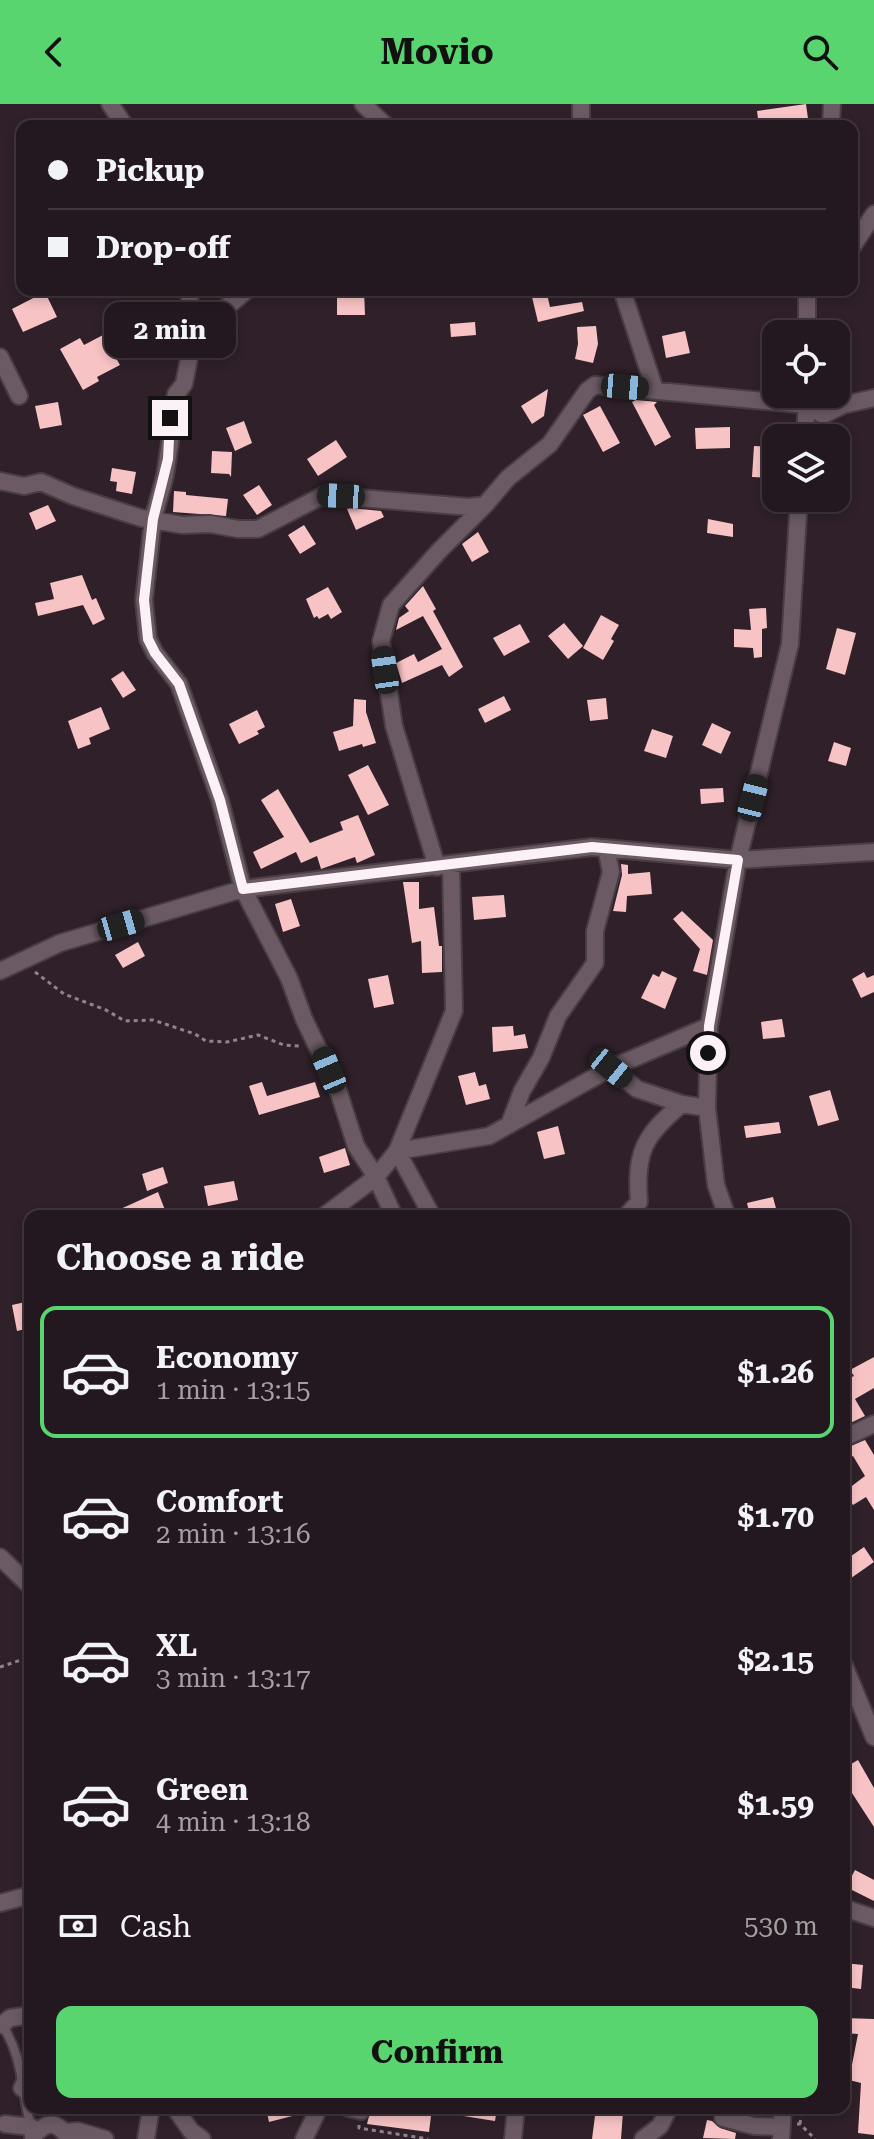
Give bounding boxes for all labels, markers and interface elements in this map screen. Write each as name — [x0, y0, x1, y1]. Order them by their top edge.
icon: back — [32, 30, 76, 74]
icon: search — [798, 30, 842, 74]
text: Movio — [380, 31, 494, 73]
text: Pickup — [96, 153, 204, 188]
text: Drop-off — [96, 230, 230, 265]
callout: 2 min — [104, 302, 236, 358]
text: 2 min — [134, 315, 206, 345]
map controls — [762, 320, 850, 512]
button: locate — [762, 320, 850, 408]
car — [600, 373, 650, 401]
route end — [152, 400, 188, 436]
button: layers — [762, 424, 850, 512]
car — [316, 483, 366, 509]
car — [370, 645, 400, 695]
car — [736, 772, 770, 824]
car — [95, 907, 147, 943]
route start — [690, 1035, 726, 1071]
car — [309, 1043, 349, 1097]
car — [585, 1044, 637, 1092]
text: Choose a ride — [56, 1237, 304, 1279]
icon: car — [60, 1336, 132, 1408]
text: Economy — [156, 1340, 298, 1375]
text: $1.26 — [737, 1355, 814, 1390]
text: 1 min · 13:15 — [156, 1375, 311, 1405]
icon: car — [60, 1480, 132, 1552]
text: Comfort — [156, 1484, 283, 1519]
text: $1.70 — [737, 1499, 814, 1534]
text: 2 min · 13:16 — [156, 1519, 311, 1549]
icon: car — [60, 1624, 132, 1696]
text: XL — [156, 1628, 197, 1663]
text: $2.15 — [737, 1643, 814, 1678]
text: 3 min · 13:17 — [156, 1663, 311, 1693]
icon: car — [60, 1768, 132, 1840]
text: Green — [156, 1772, 248, 1807]
text: $1.59 — [737, 1787, 814, 1822]
text: 4 min · 13:18 — [156, 1807, 311, 1837]
icon: cash — [56, 1904, 100, 1948]
text: Cash — [120, 1909, 191, 1944]
text: 530 m — [744, 1911, 818, 1941]
button: Confirm — [56, 2006, 818, 2098]

